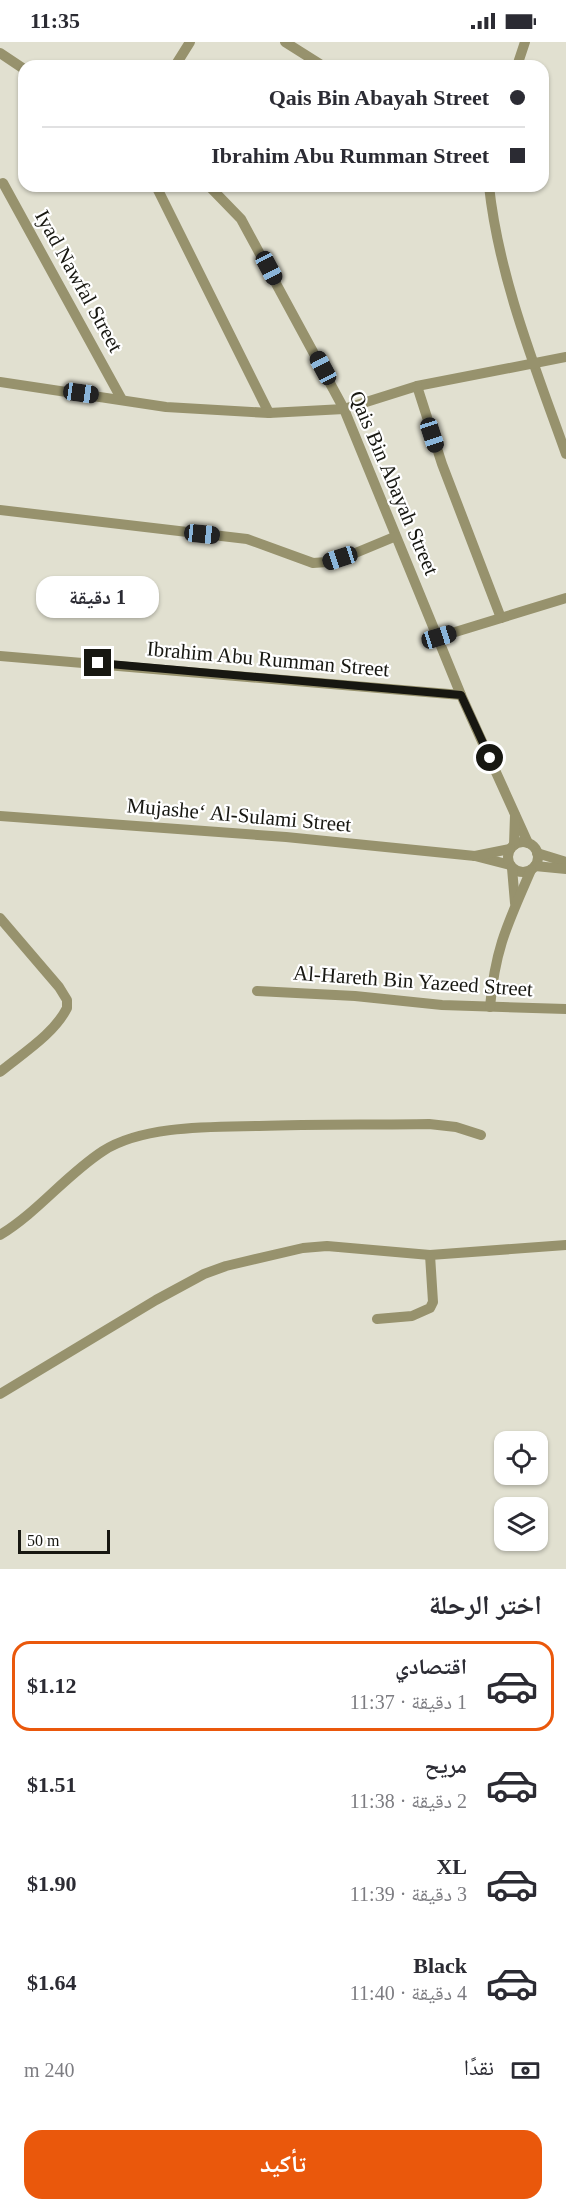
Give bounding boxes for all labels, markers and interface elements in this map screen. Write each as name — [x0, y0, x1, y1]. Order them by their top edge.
text: 11:35 — [30, 8, 80, 33]
text: Qais Bin Abayah Street — [269, 85, 489, 110]
text: Ibrahim Abu Rumman Street — [211, 143, 489, 168]
street label: Iyad Nawfal Street — [30, 206, 128, 356]
car — [253, 248, 285, 288]
car — [307, 348, 339, 388]
car — [62, 382, 100, 404]
street label: Qais Bin Abayah Street — [344, 387, 444, 579]
car — [418, 415, 446, 455]
car — [183, 523, 221, 545]
car — [320, 544, 360, 572]
callout: 1 دقيقة — [36, 576, 160, 618]
text: 1 دقيقة — [69, 586, 126, 608]
car — [419, 623, 459, 651]
street label: Ibrahim Abu Rumman Street — [146, 636, 390, 682]
route end — [84, 649, 111, 676]
route start — [476, 744, 503, 771]
street label: Mujashe‘ Al-Sulami Street — [126, 793, 352, 837]
street label: Al-Hareth Bin Yazeed Street — [292, 961, 534, 1001]
map controls — [494, 1431, 548, 1551]
button: locate — [494, 1431, 548, 1485]
button: layers — [494, 1497, 548, 1551]
scale bar — [18, 1527, 110, 1554]
text: 50 m — [27, 1532, 59, 1549]
text: اختر الرحلة — [429, 1590, 542, 1620]
text: اقتصادي — [395, 1654, 467, 1679]
icon: car — [485, 1659, 539, 1713]
text: $1.12 — [27, 1673, 77, 1698]
text: 1 دقيقة · 11:37 — [350, 1691, 467, 1713]
text: مريح — [424, 1753, 467, 1778]
icon: car — [485, 1758, 539, 1812]
text: $1.51 — [27, 1772, 77, 1797]
text: 2 دقيقة · 11:38 — [350, 1790, 467, 1812]
text: XL — [436, 1854, 467, 1879]
icon: car — [485, 1857, 539, 1911]
text: $1.90 — [27, 1871, 77, 1896]
text: 3 دقيقة · 11:39 — [350, 1883, 467, 1905]
text: Black — [413, 1953, 467, 1978]
icon: car — [485, 1956, 539, 2010]
text: $1.64 — [27, 1970, 77, 1995]
text: 4 دقيقة · 11:40 — [350, 1982, 467, 2004]
icon: cash — [509, 2054, 542, 2087]
text: نقدًا — [464, 2055, 494, 2080]
text: 240 m — [24, 2059, 75, 2081]
button: تأكيد — [24, 2130, 542, 2199]

